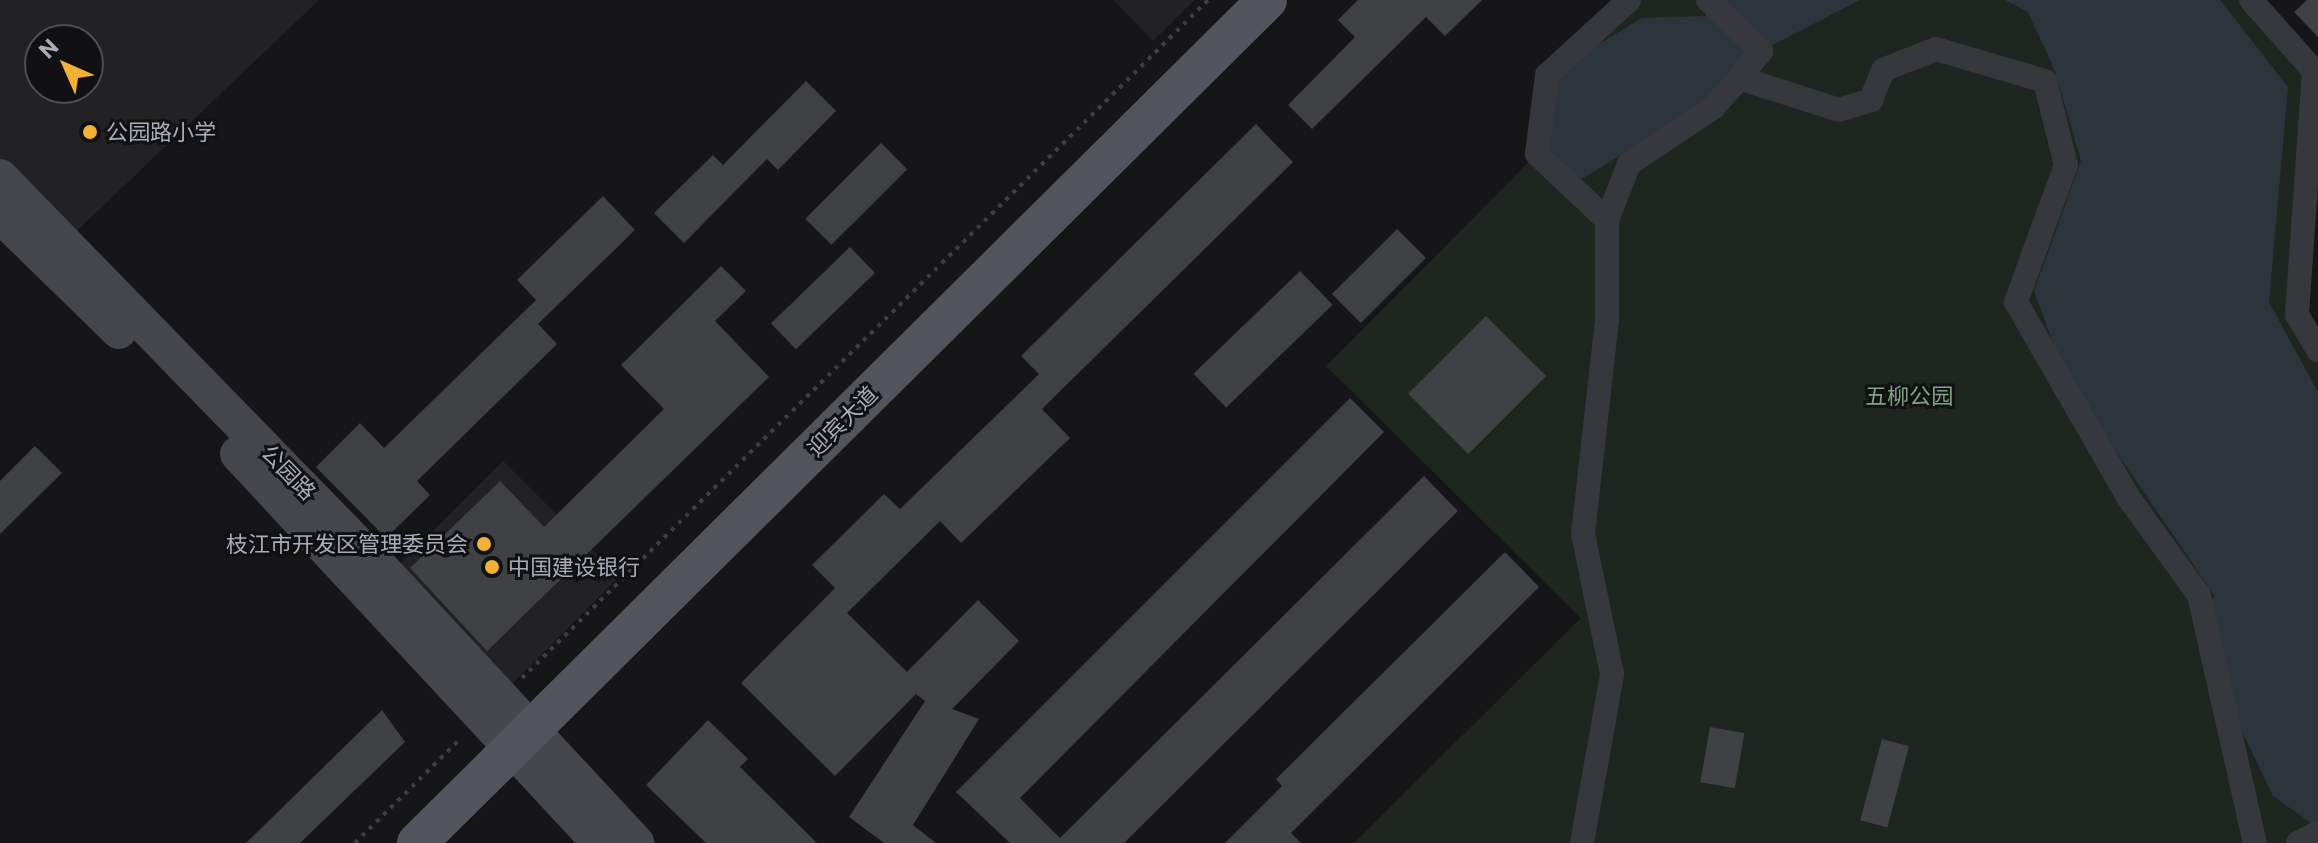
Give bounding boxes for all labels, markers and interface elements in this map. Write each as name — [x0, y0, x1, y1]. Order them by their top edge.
north arrow — [24, 24, 104, 104]
text: N — [33, 33, 63, 63]
place label: 公园路小学 — [106, 119, 216, 145]
marker: 公园路小学 — [81, 123, 99, 141]
street label: 迎宾大道 — [802, 381, 882, 461]
park label: 五柳公园 — [1865, 383, 1953, 409]
street label: 公园路 — [257, 439, 321, 505]
place label: 枝江市开发区管理委员会 — [226, 531, 468, 557]
marker: 枝江市开发区管理委员会 — [475, 535, 493, 553]
place label: 中国建设银行 — [508, 554, 640, 580]
marker: 中国建设银行 — [483, 558, 501, 576]

